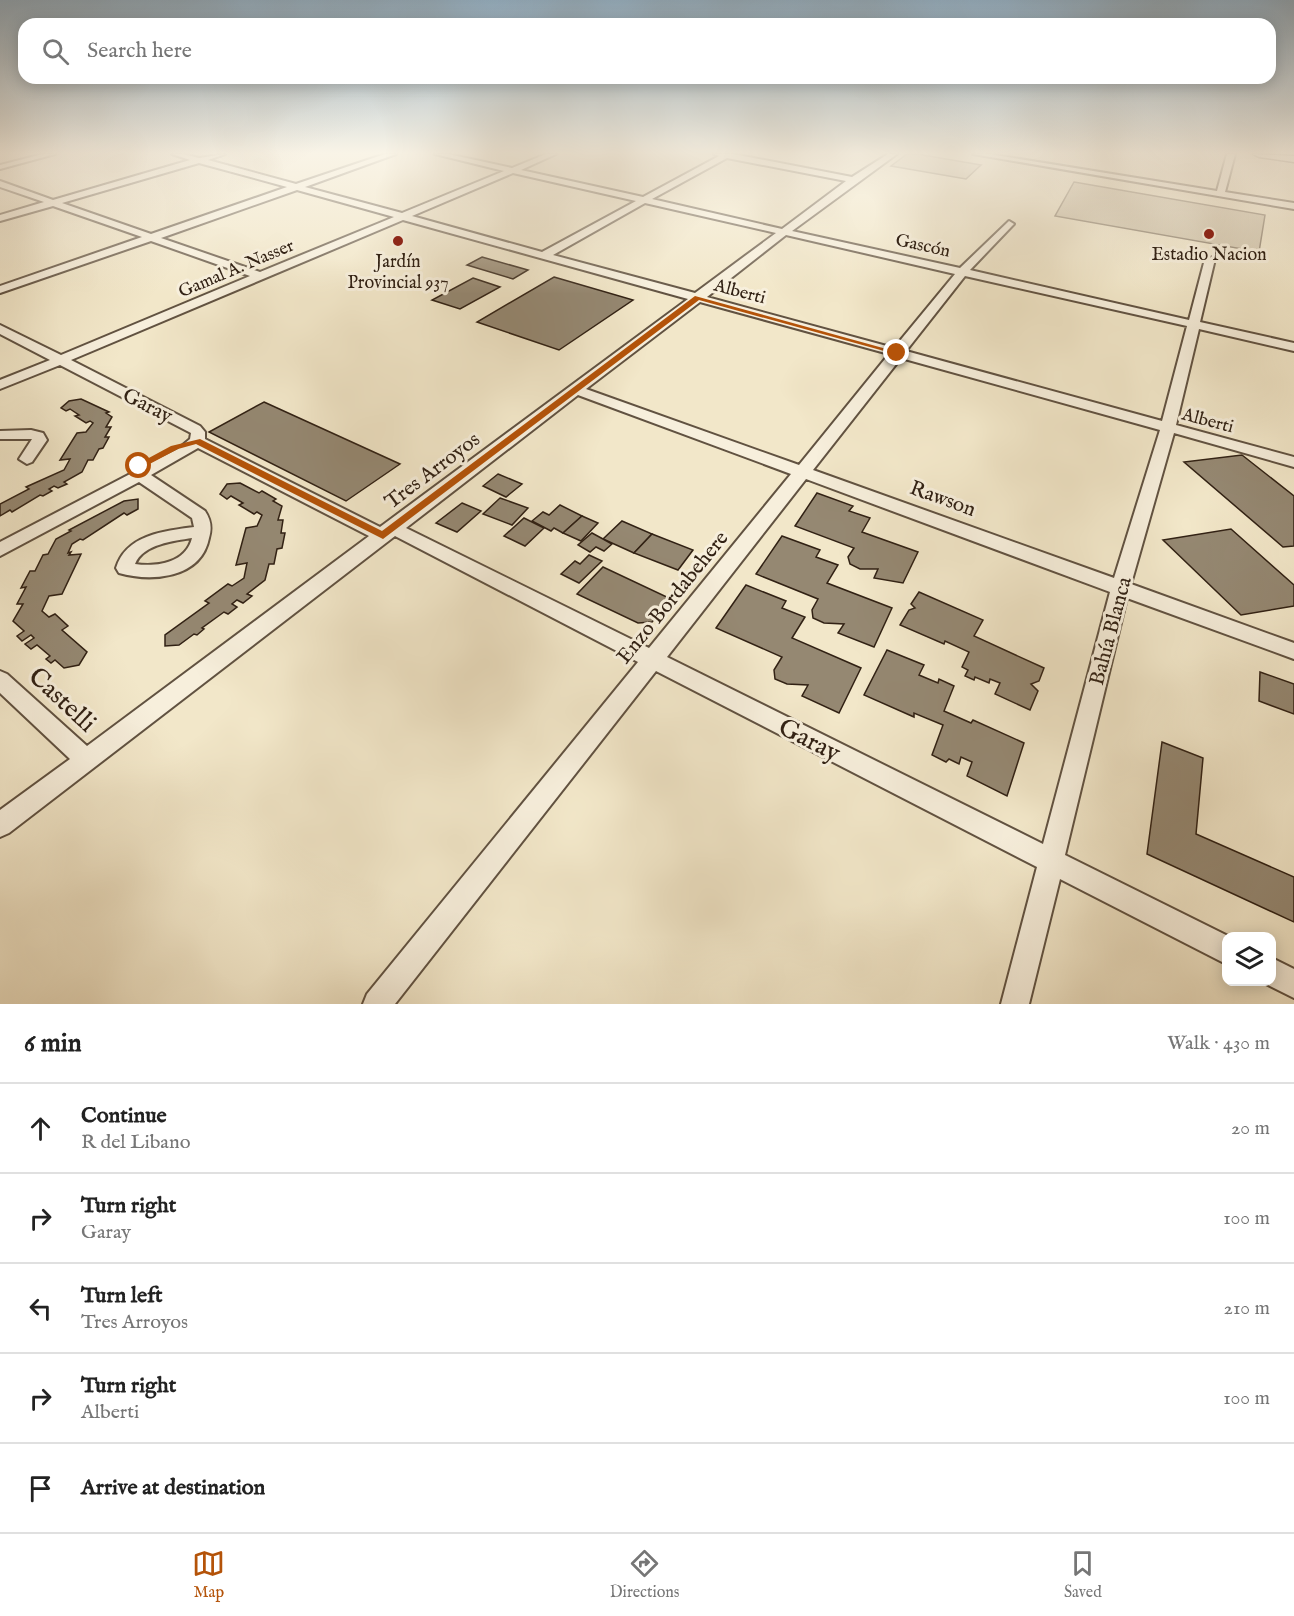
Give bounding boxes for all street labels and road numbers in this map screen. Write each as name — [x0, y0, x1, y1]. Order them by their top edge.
street label: Gascón — [893, 229, 953, 264]
street label: Gamal A. Nasser — [175, 235, 298, 304]
street label: Alberti — [710, 274, 768, 310]
street label: Garay — [118, 382, 178, 431]
street label: Alberti — [1178, 403, 1236, 439]
street label: Tres Arroyos — [380, 427, 486, 516]
street label: Rawson — [906, 475, 979, 524]
street label: Enzo Bordabehere — [611, 526, 735, 670]
street label: Bahía Blanca — [1084, 573, 1139, 689]
street label: Castelli — [21, 660, 103, 740]
street label: Garay — [773, 711, 846, 770]

